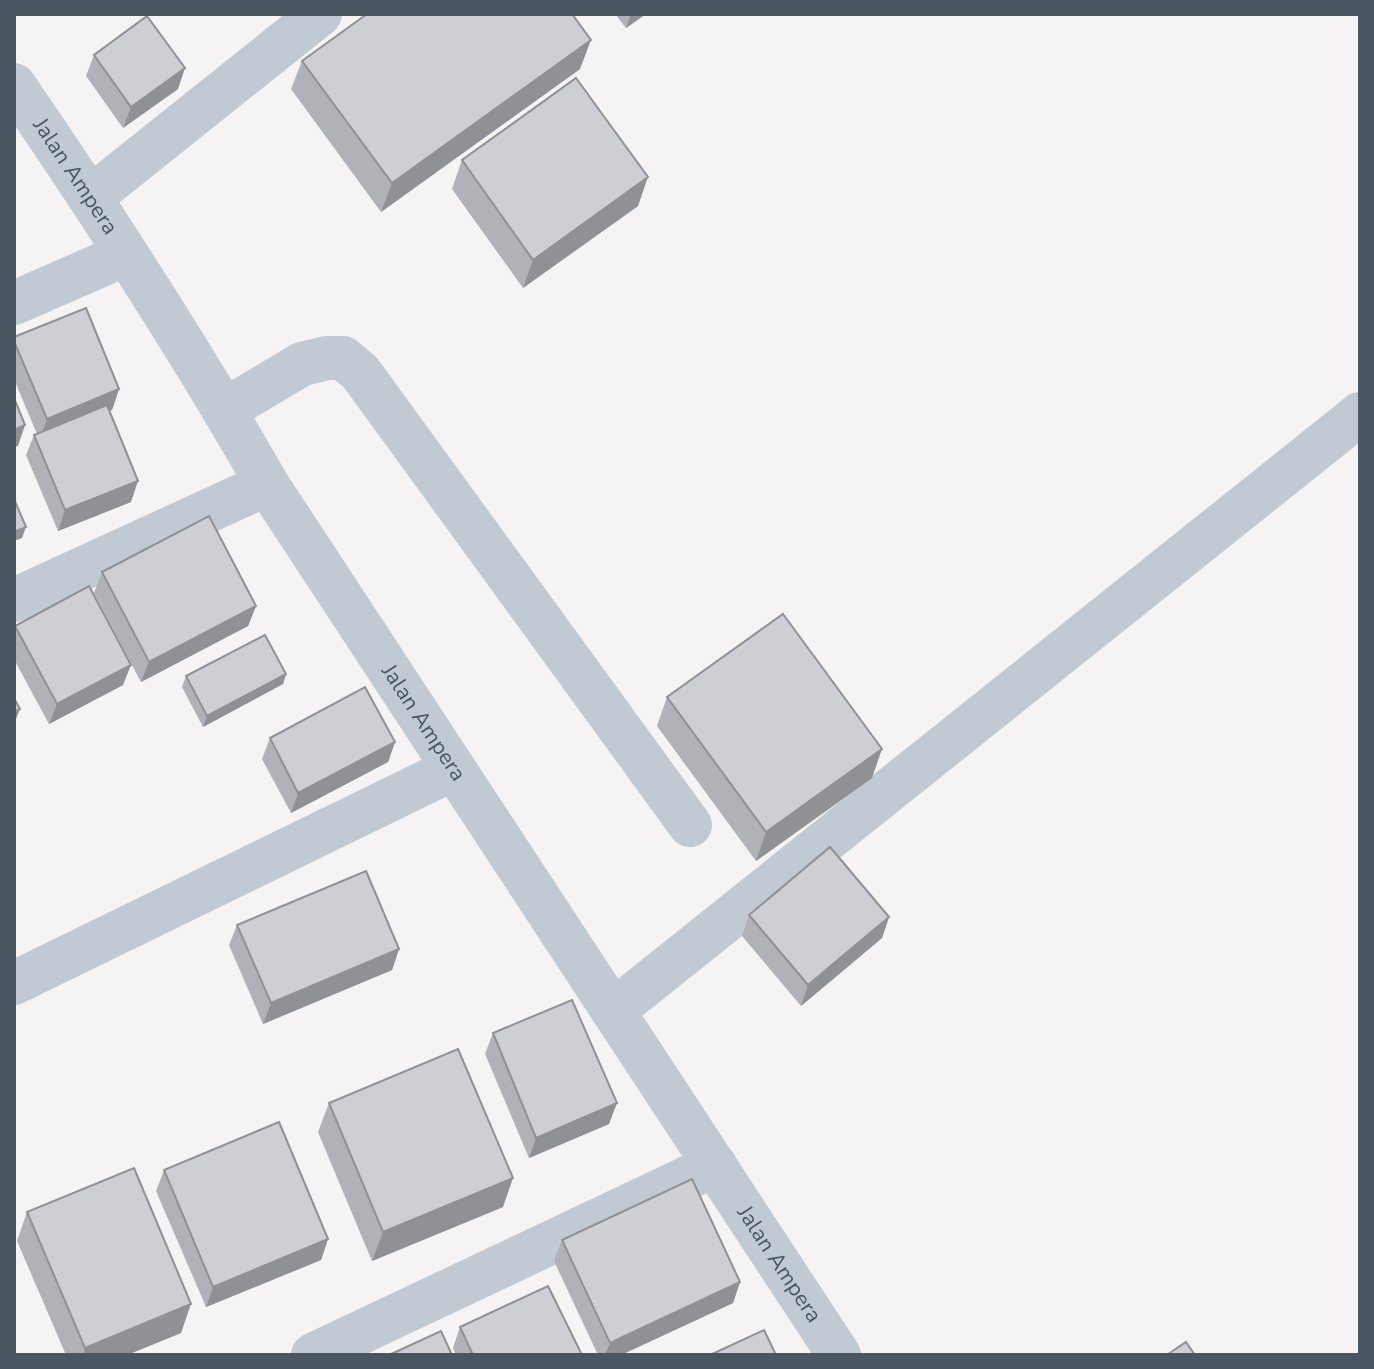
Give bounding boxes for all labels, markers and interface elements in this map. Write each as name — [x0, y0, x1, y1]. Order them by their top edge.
street label: Jalan Ampera — [25, 111, 125, 240]
street label: Jalan Ampera — [374, 657, 473, 787]
street label: Jalan Ampera — [730, 1199, 829, 1328]

